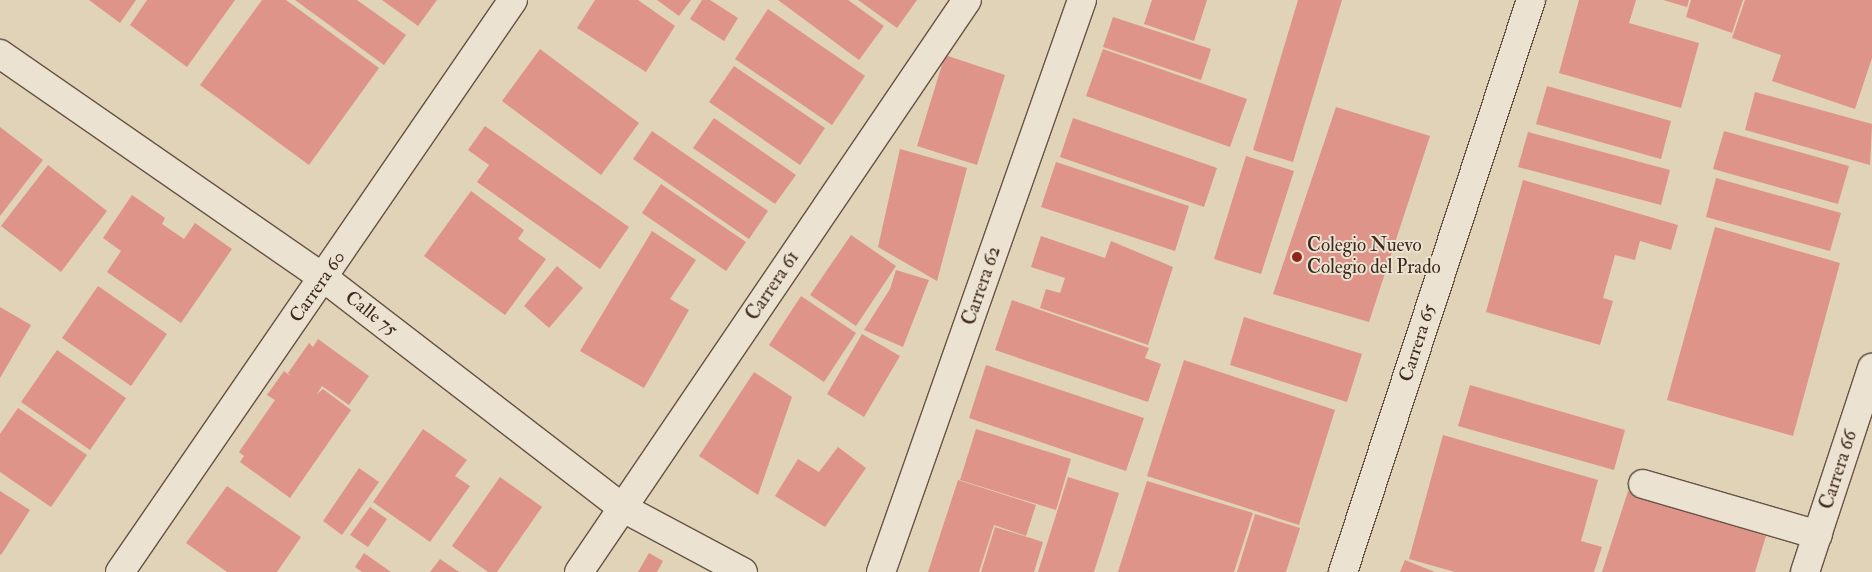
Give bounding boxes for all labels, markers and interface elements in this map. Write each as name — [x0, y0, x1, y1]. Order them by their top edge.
place label: Colegio Nuevo Colegio del Prado — [1307, 235, 1441, 279]
street label: Carrera 62 — [958, 244, 1006, 328]
street label: Carrera 60 — [285, 247, 351, 327]
street label: Carrera 61 — [742, 247, 804, 325]
marker: Colegio Nuevo Colegio del Prado — [1291, 251, 1303, 263]
street label: Calle 75 — [340, 286, 402, 342]
street label: Carrera 65 — [1395, 301, 1441, 385]
street label: Carrera 66 — [1816, 428, 1862, 512]

